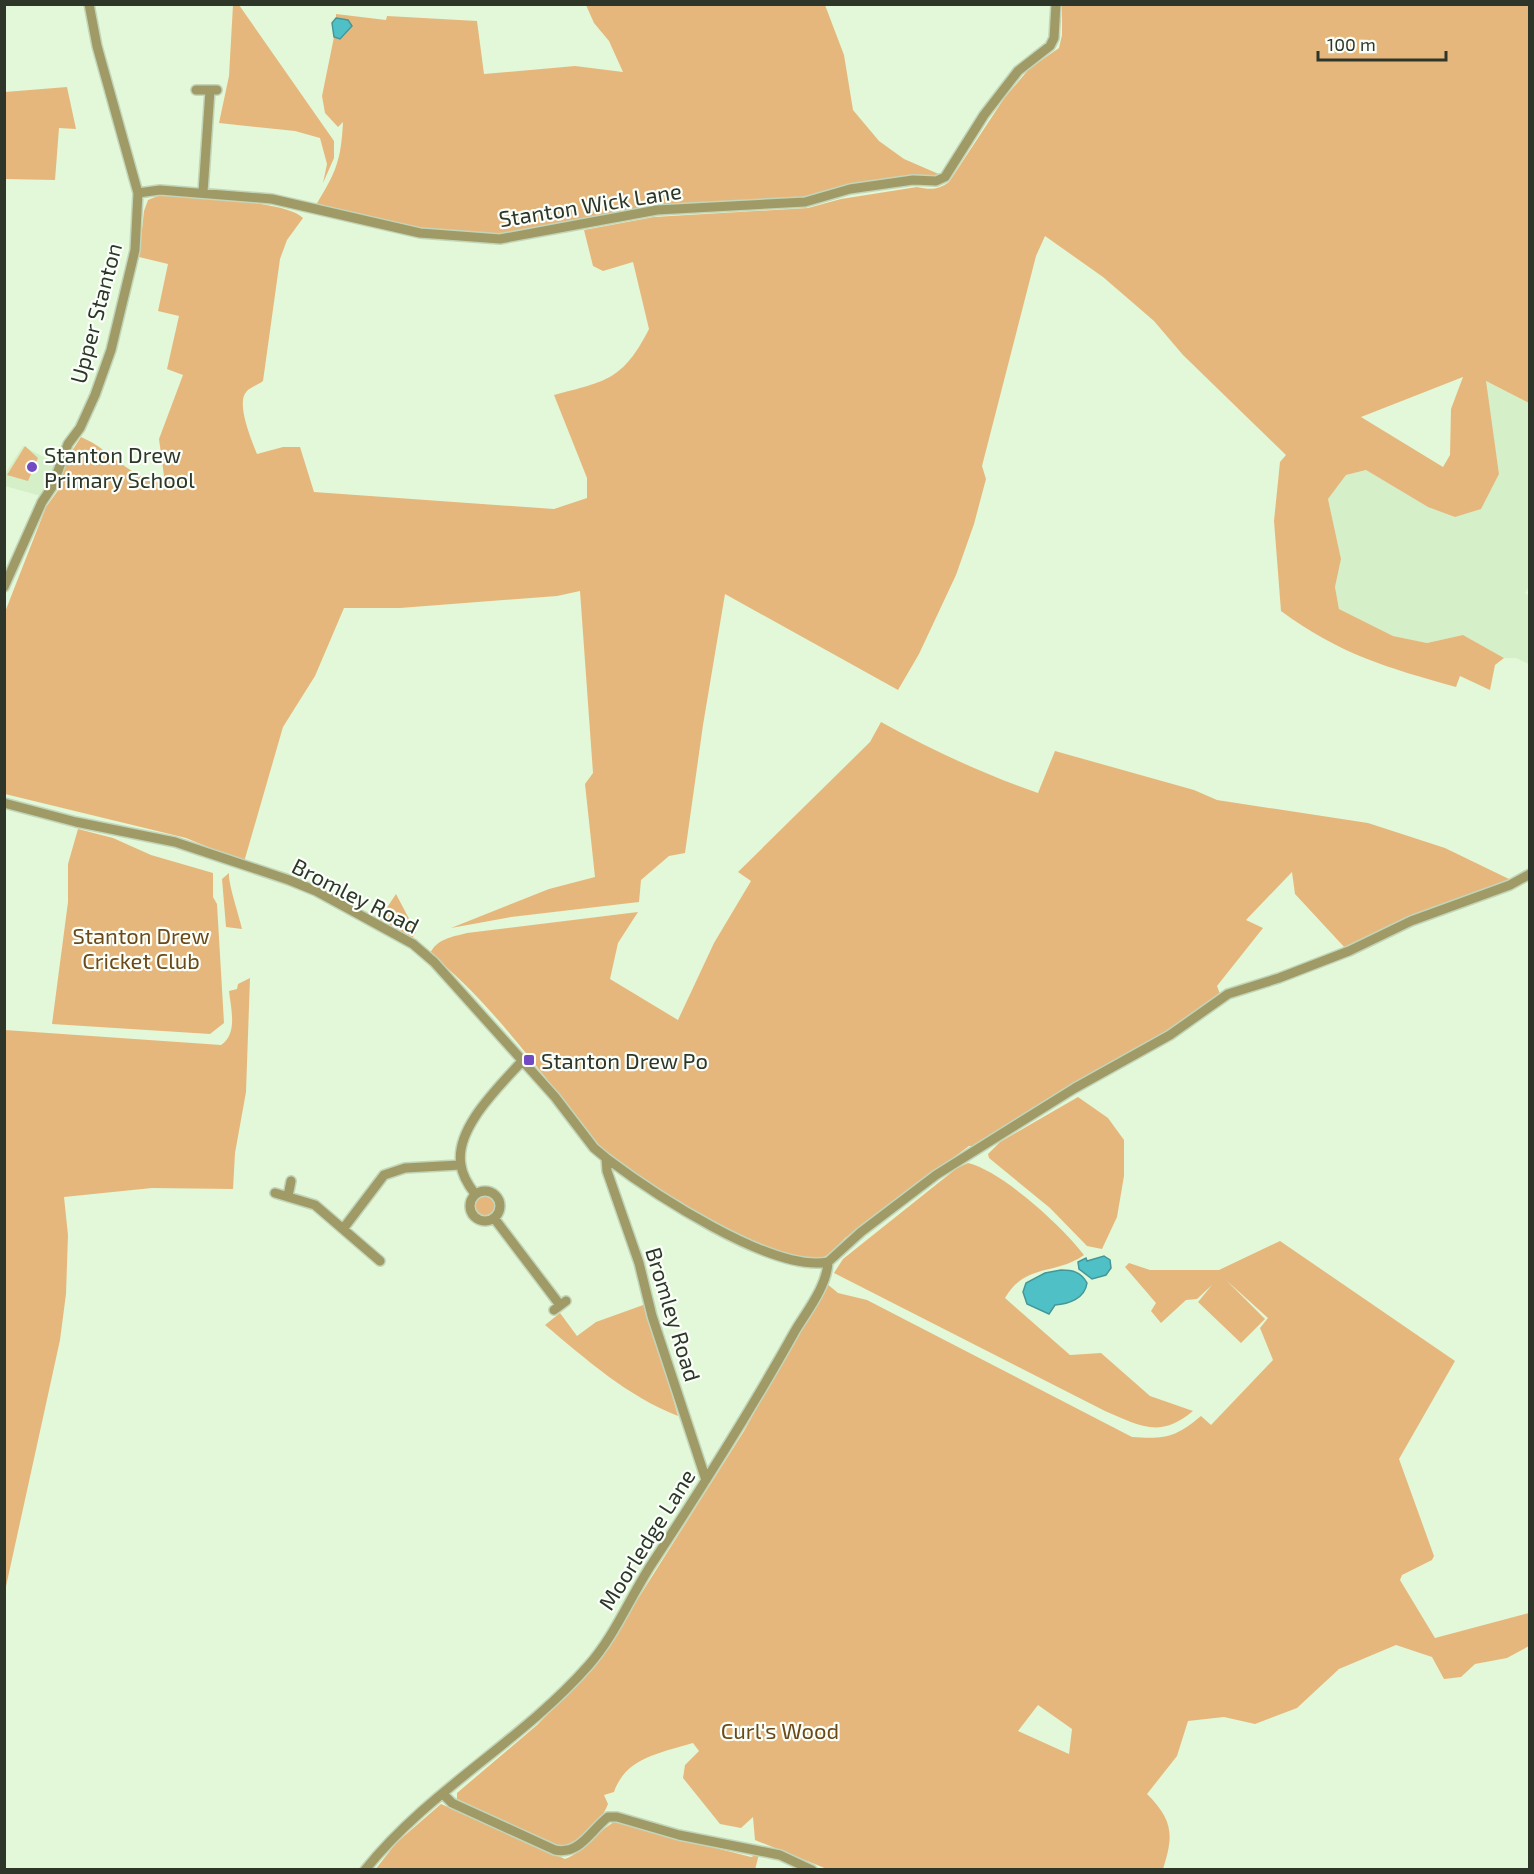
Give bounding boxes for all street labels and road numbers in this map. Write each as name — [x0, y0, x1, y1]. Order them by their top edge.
street label: Stanton Wick Lane — [497, 177, 683, 231]
street label: Upper Stanton — [64, 240, 126, 386]
street label: Bromley Road — [288, 852, 424, 938]
street label: Bromley Road — [641, 1244, 707, 1384]
street label: Moorledge Lane — [592, 1464, 700, 1614]

